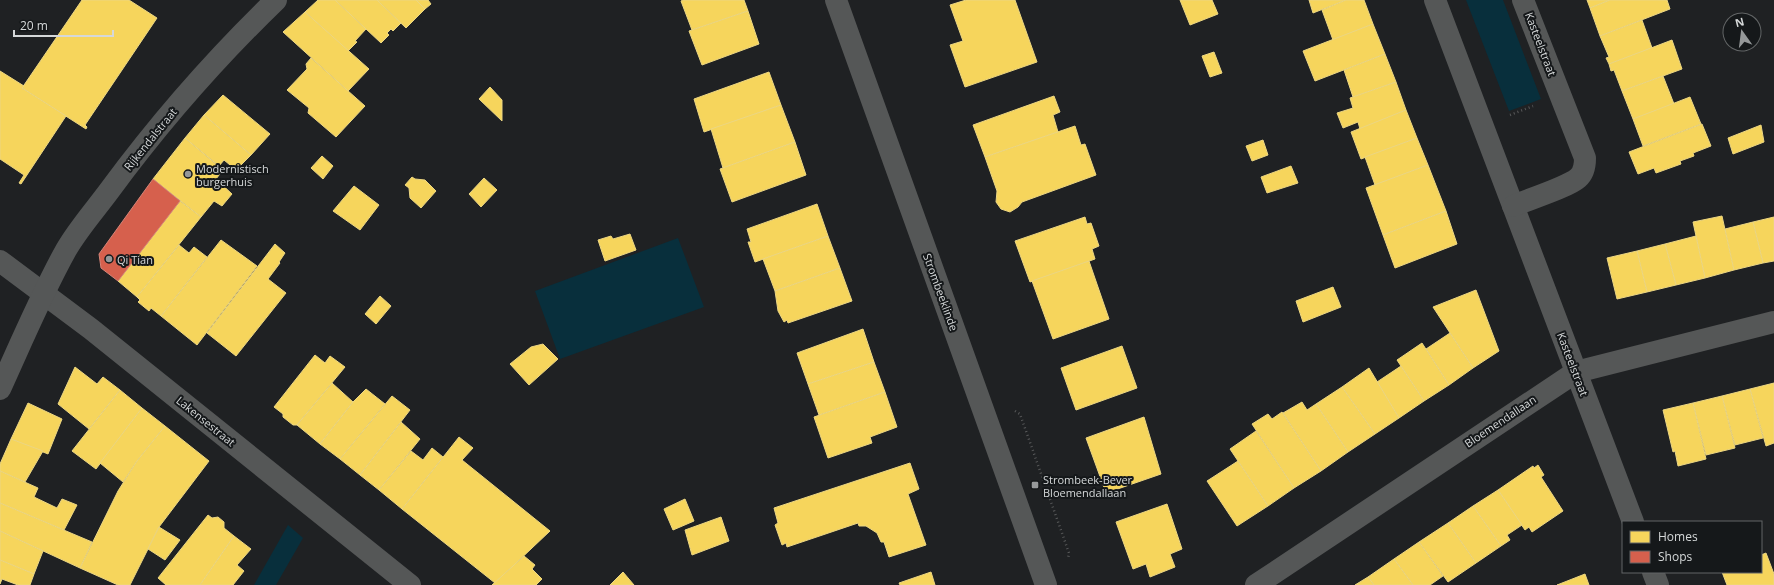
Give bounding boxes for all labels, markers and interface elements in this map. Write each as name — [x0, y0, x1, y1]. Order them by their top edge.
street label: Kasteelstraat — [1522, 10, 1560, 78]
scale bar — [14, 12, 113, 38]
north arrow — [1722, 12, 1762, 52]
text: N — [1733, 13, 1746, 30]
text: 20 m — [20, 17, 48, 34]
street label: Rijkendalstraat — [120, 105, 180, 173]
place label: Modernistisch burgerhuis — [196, 161, 269, 189]
marker: Modernistisch burgerhuis — [183, 169, 193, 179]
street label: Strombeeklinde — [920, 251, 962, 333]
place label: Qi Tian — [117, 252, 153, 267]
marker: Qi Tian — [104, 254, 114, 264]
street label: Kasteelstraat — [1554, 330, 1592, 398]
street label: Bloemendallaan — [1461, 392, 1539, 450]
street label: Lakensestraat — [173, 393, 239, 449]
place label: Strombeek-Bever Bloemendallaan — [1043, 472, 1133, 500]
marker: Strombeek-Bever Bloemendallaan — [1030, 480, 1040, 490]
legend — [1622, 521, 1762, 573]
text: Homes — [1658, 528, 1698, 545]
text: Shops — [1658, 548, 1693, 565]

